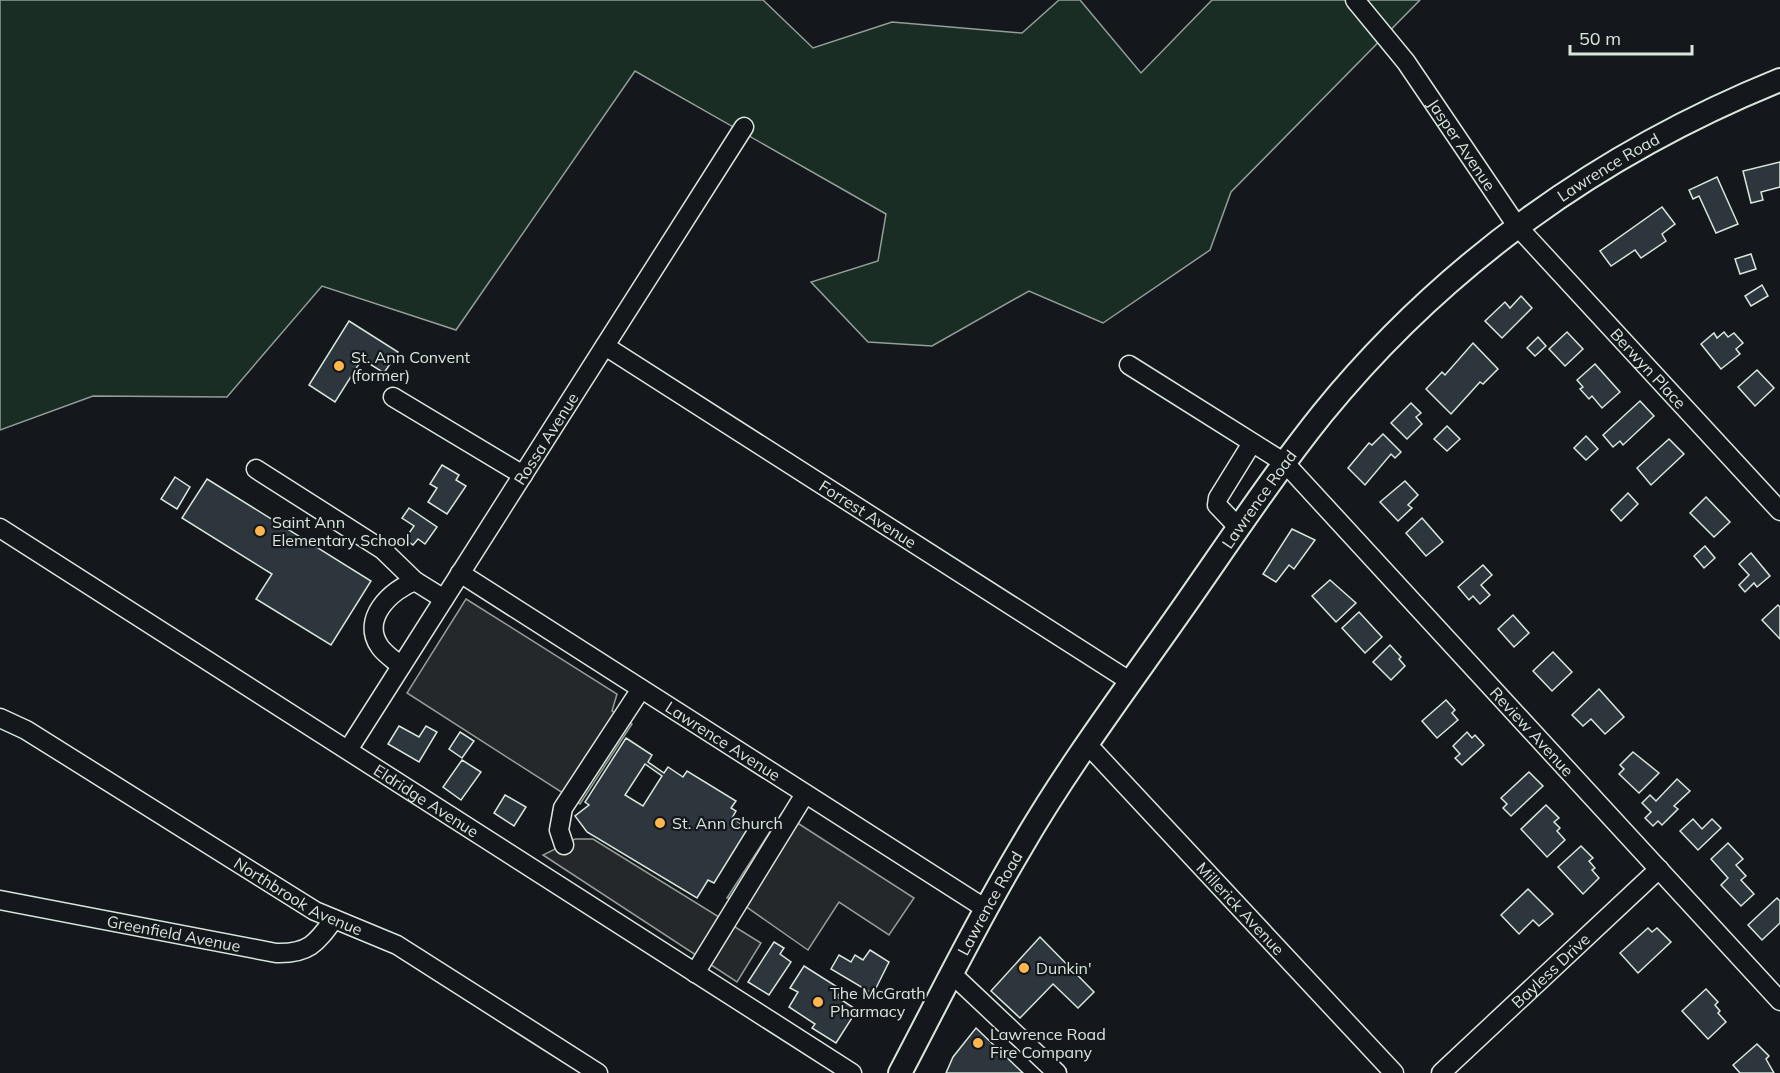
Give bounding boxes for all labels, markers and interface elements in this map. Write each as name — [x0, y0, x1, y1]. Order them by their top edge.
scale bar — [1570, 18, 1692, 56]
text: 50 m — [1579, 27, 1621, 50]
street label: Jasper Avenue — [1424, 95, 1500, 194]
street label: Lawrence Road — [1553, 129, 1663, 206]
street label: Berwyn Place — [1606, 324, 1690, 413]
place label: St. Ann Convent (former) — [351, 347, 471, 385]
marker: St. Ann Convent (former) — [332, 359, 346, 373]
street label: Rossa Avenue — [509, 389, 583, 488]
street label: Lawrence Road — [1217, 446, 1301, 552]
street label: Forrest Avenue — [816, 476, 920, 552]
place label: Saint Ann Elementary School — [272, 512, 410, 550]
marker: Saint Ann Elementary School — [253, 524, 267, 538]
street label: Review Avenue — [1486, 683, 1578, 780]
street label: Lawrence Avenue — [662, 697, 784, 785]
street label: Eldridge Avenue — [370, 760, 482, 842]
place label: St. Ann Church — [672, 813, 783, 833]
marker: St. Ann Church — [653, 816, 667, 830]
street label: Lawrence Road — [953, 848, 1027, 959]
street label: Northbrook Avenue — [230, 853, 365, 940]
street label: Millerick Avenue — [1192, 858, 1289, 959]
street label: Greenfield Avenue — [105, 911, 242, 956]
street label: Bayless Drive — [1507, 929, 1594, 1012]
place label: Dunkin' — [1036, 958, 1092, 978]
marker: Dunkin' — [1017, 961, 1031, 975]
place label: The McGrath Pharmacy — [830, 983, 926, 1021]
marker: The McGrath Pharmacy — [811, 995, 825, 1009]
place label: Lawrence Road Fire Company — [990, 1024, 1106, 1062]
marker: Lawrence Road Fire Company — [971, 1036, 985, 1050]

